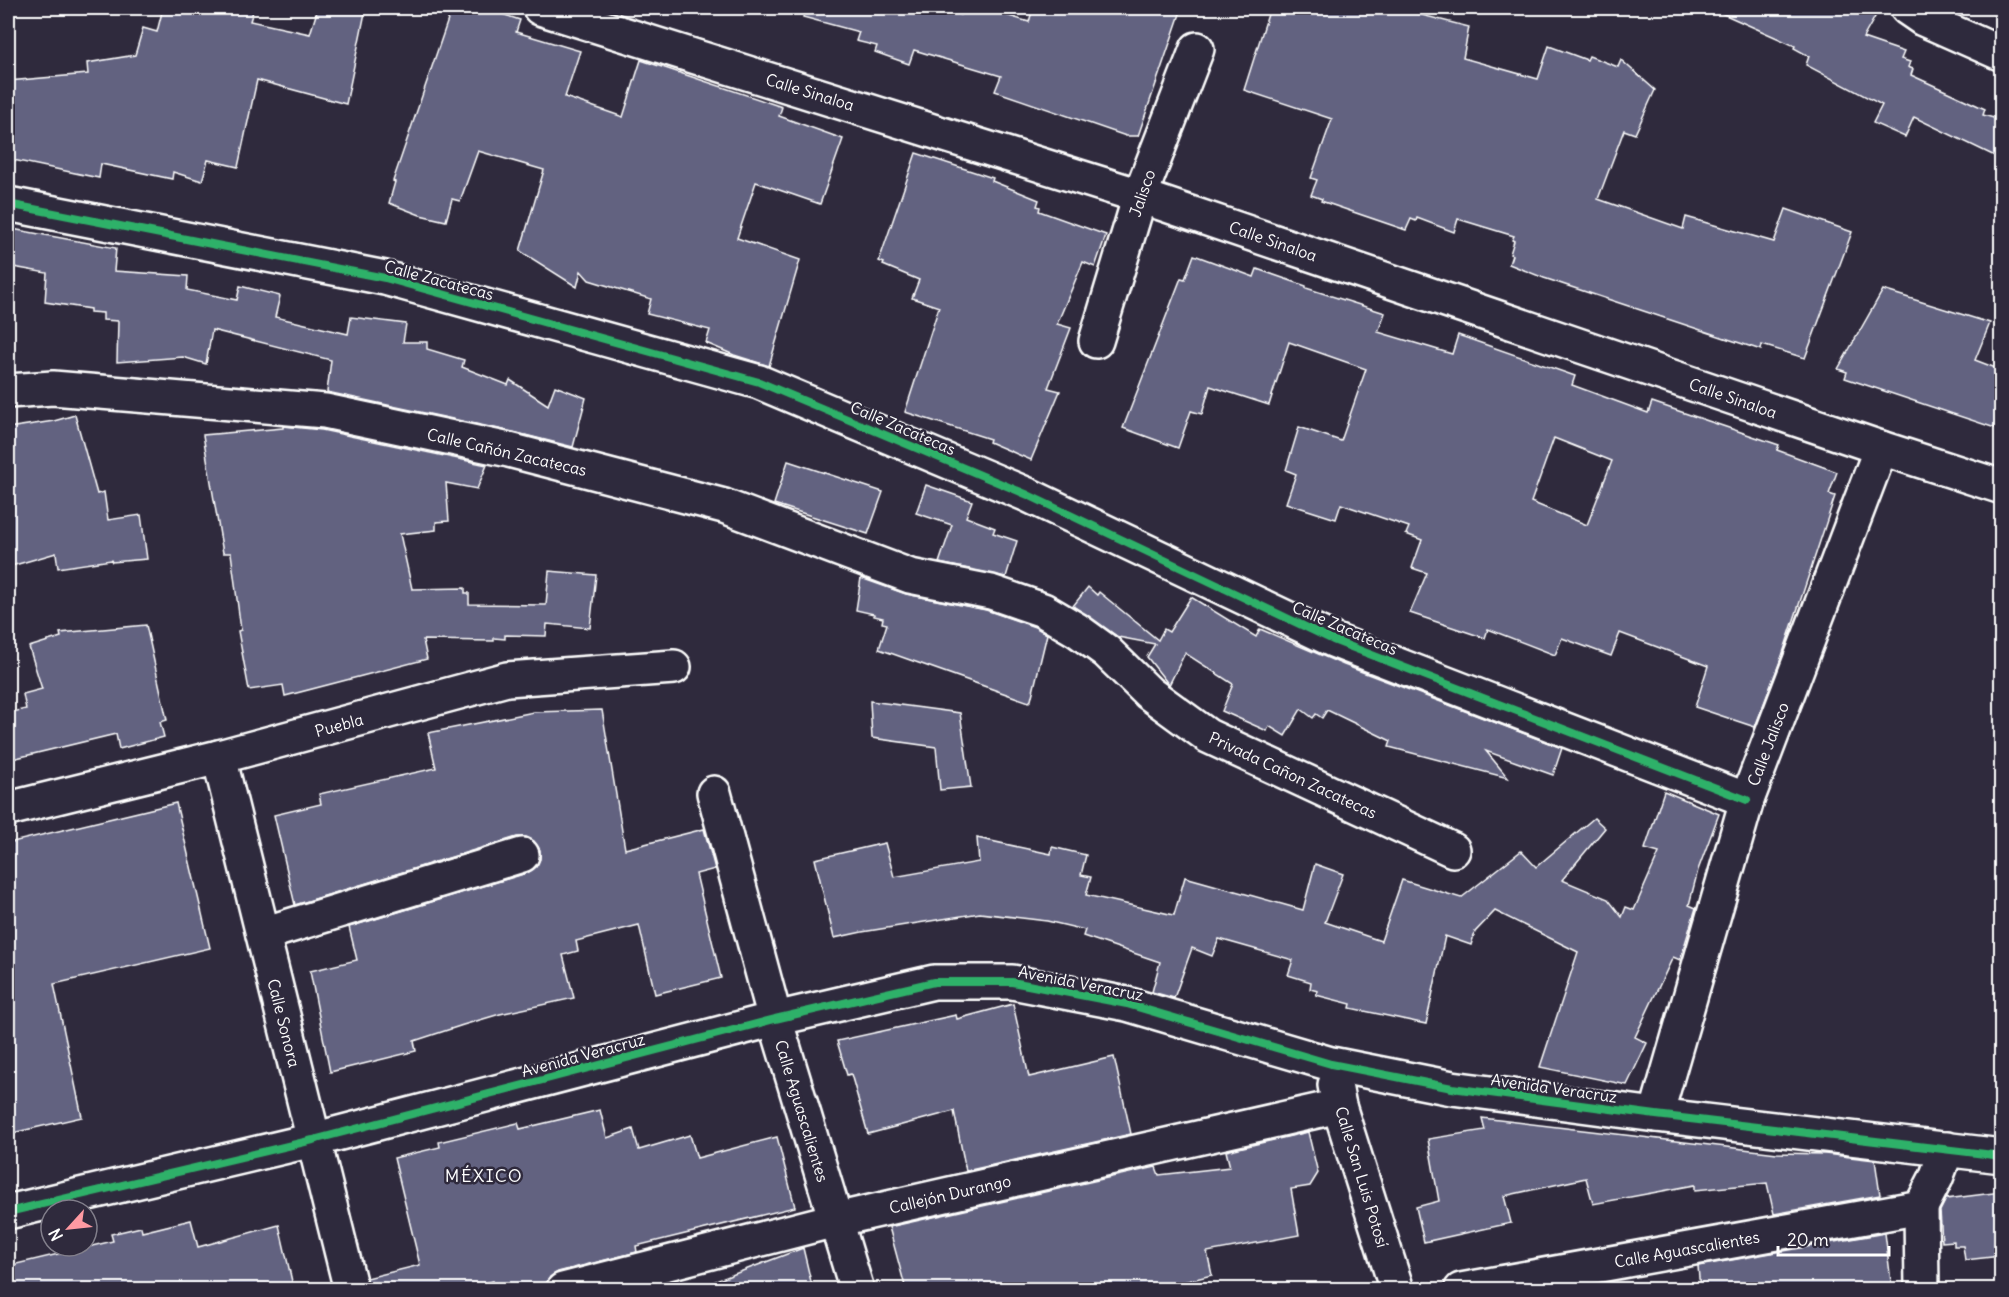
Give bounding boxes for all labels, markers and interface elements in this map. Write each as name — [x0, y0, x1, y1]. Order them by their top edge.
street label: Calle Sinaloa — [763, 69, 857, 115]
street label: Jalisco — [1125, 167, 1159, 219]
street label: Calle Sinaloa — [1226, 217, 1320, 265]
street label: Calle Zacatecas — [382, 256, 496, 304]
street label: Calle Sinaloa — [1686, 374, 1780, 422]
street label: Calle Zacatecas — [847, 397, 959, 459]
street label: Calle Cañón Zacatecas — [425, 424, 589, 480]
street label: Calle Zacatecas — [1289, 597, 1401, 659]
street label: Calle Jalisco — [1743, 699, 1793, 789]
street label: Puebla — [313, 709, 365, 741]
street label: Privada Cañon Zacatecas — [1206, 727, 1380, 823]
street label: Avenida Veracruz — [1017, 961, 1145, 1005]
street label: Calle Sonora — [263, 977, 305, 1069]
street label: Avenida Veracruz — [519, 1029, 647, 1081]
street label: Calle Aguascalientes — [771, 1038, 833, 1184]
street label: Avenida Veracruz — [1490, 1069, 1619, 1107]
street label: Calle San Luis Potosí — [1331, 1104, 1393, 1250]
district label: MÉXICO — [445, 1164, 523, 1187]
street label: Callejón Durango — [887, 1170, 1013, 1218]
north arrow — [39, 1198, 99, 1258]
scale bar — [1778, 1219, 1889, 1257]
text: N — [44, 1225, 67, 1244]
street label: Calle Aguascalientes — [1613, 1226, 1761, 1272]
text: 20 m — [1787, 1228, 1829, 1251]

